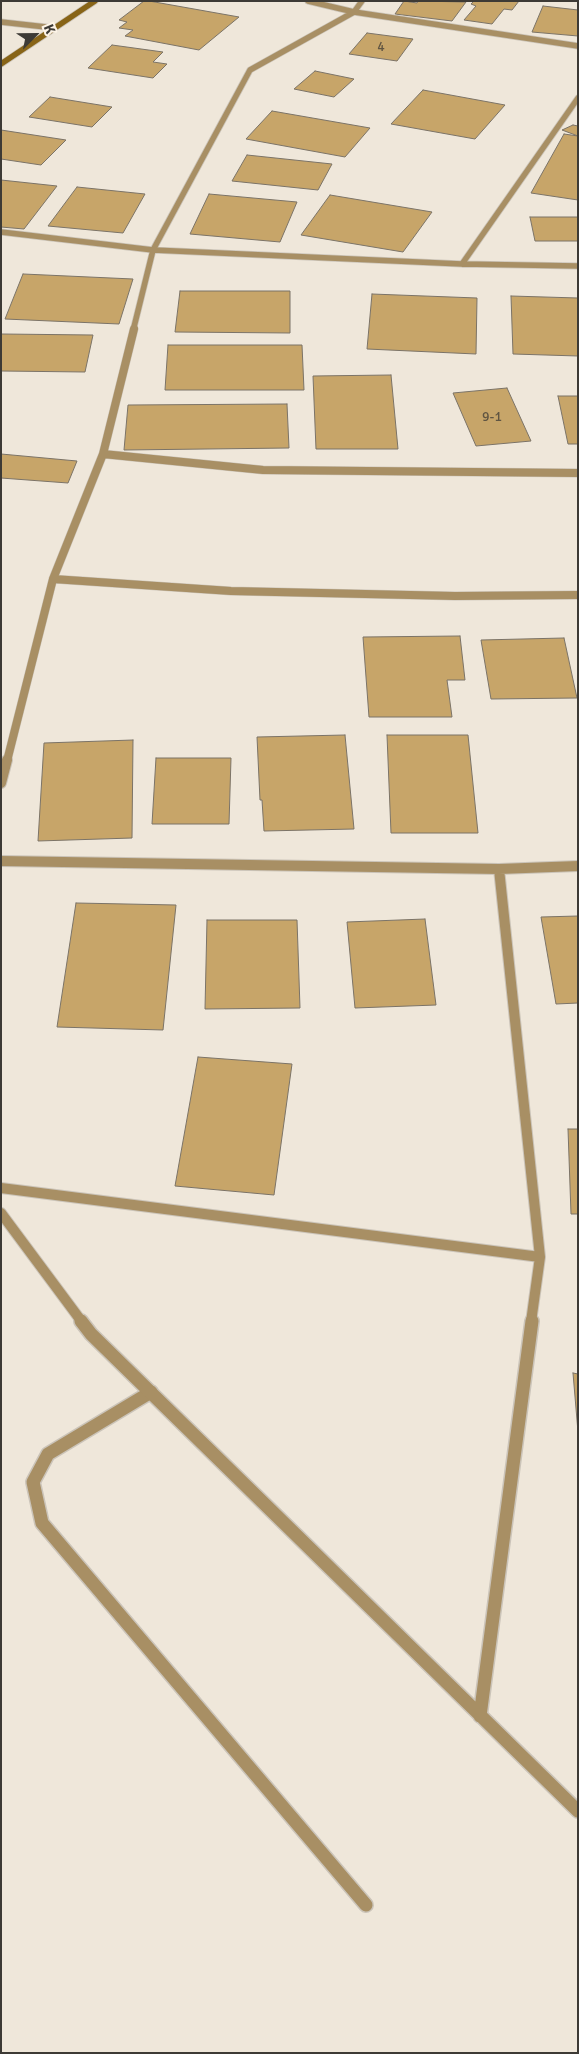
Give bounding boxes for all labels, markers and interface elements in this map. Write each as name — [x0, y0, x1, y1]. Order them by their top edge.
north arrow — [10, 10, 60, 60]
text: K — [40, 22, 59, 36]
house number: 4 — [377, 39, 385, 55]
house number: 9-1 — [482, 409, 502, 425]

